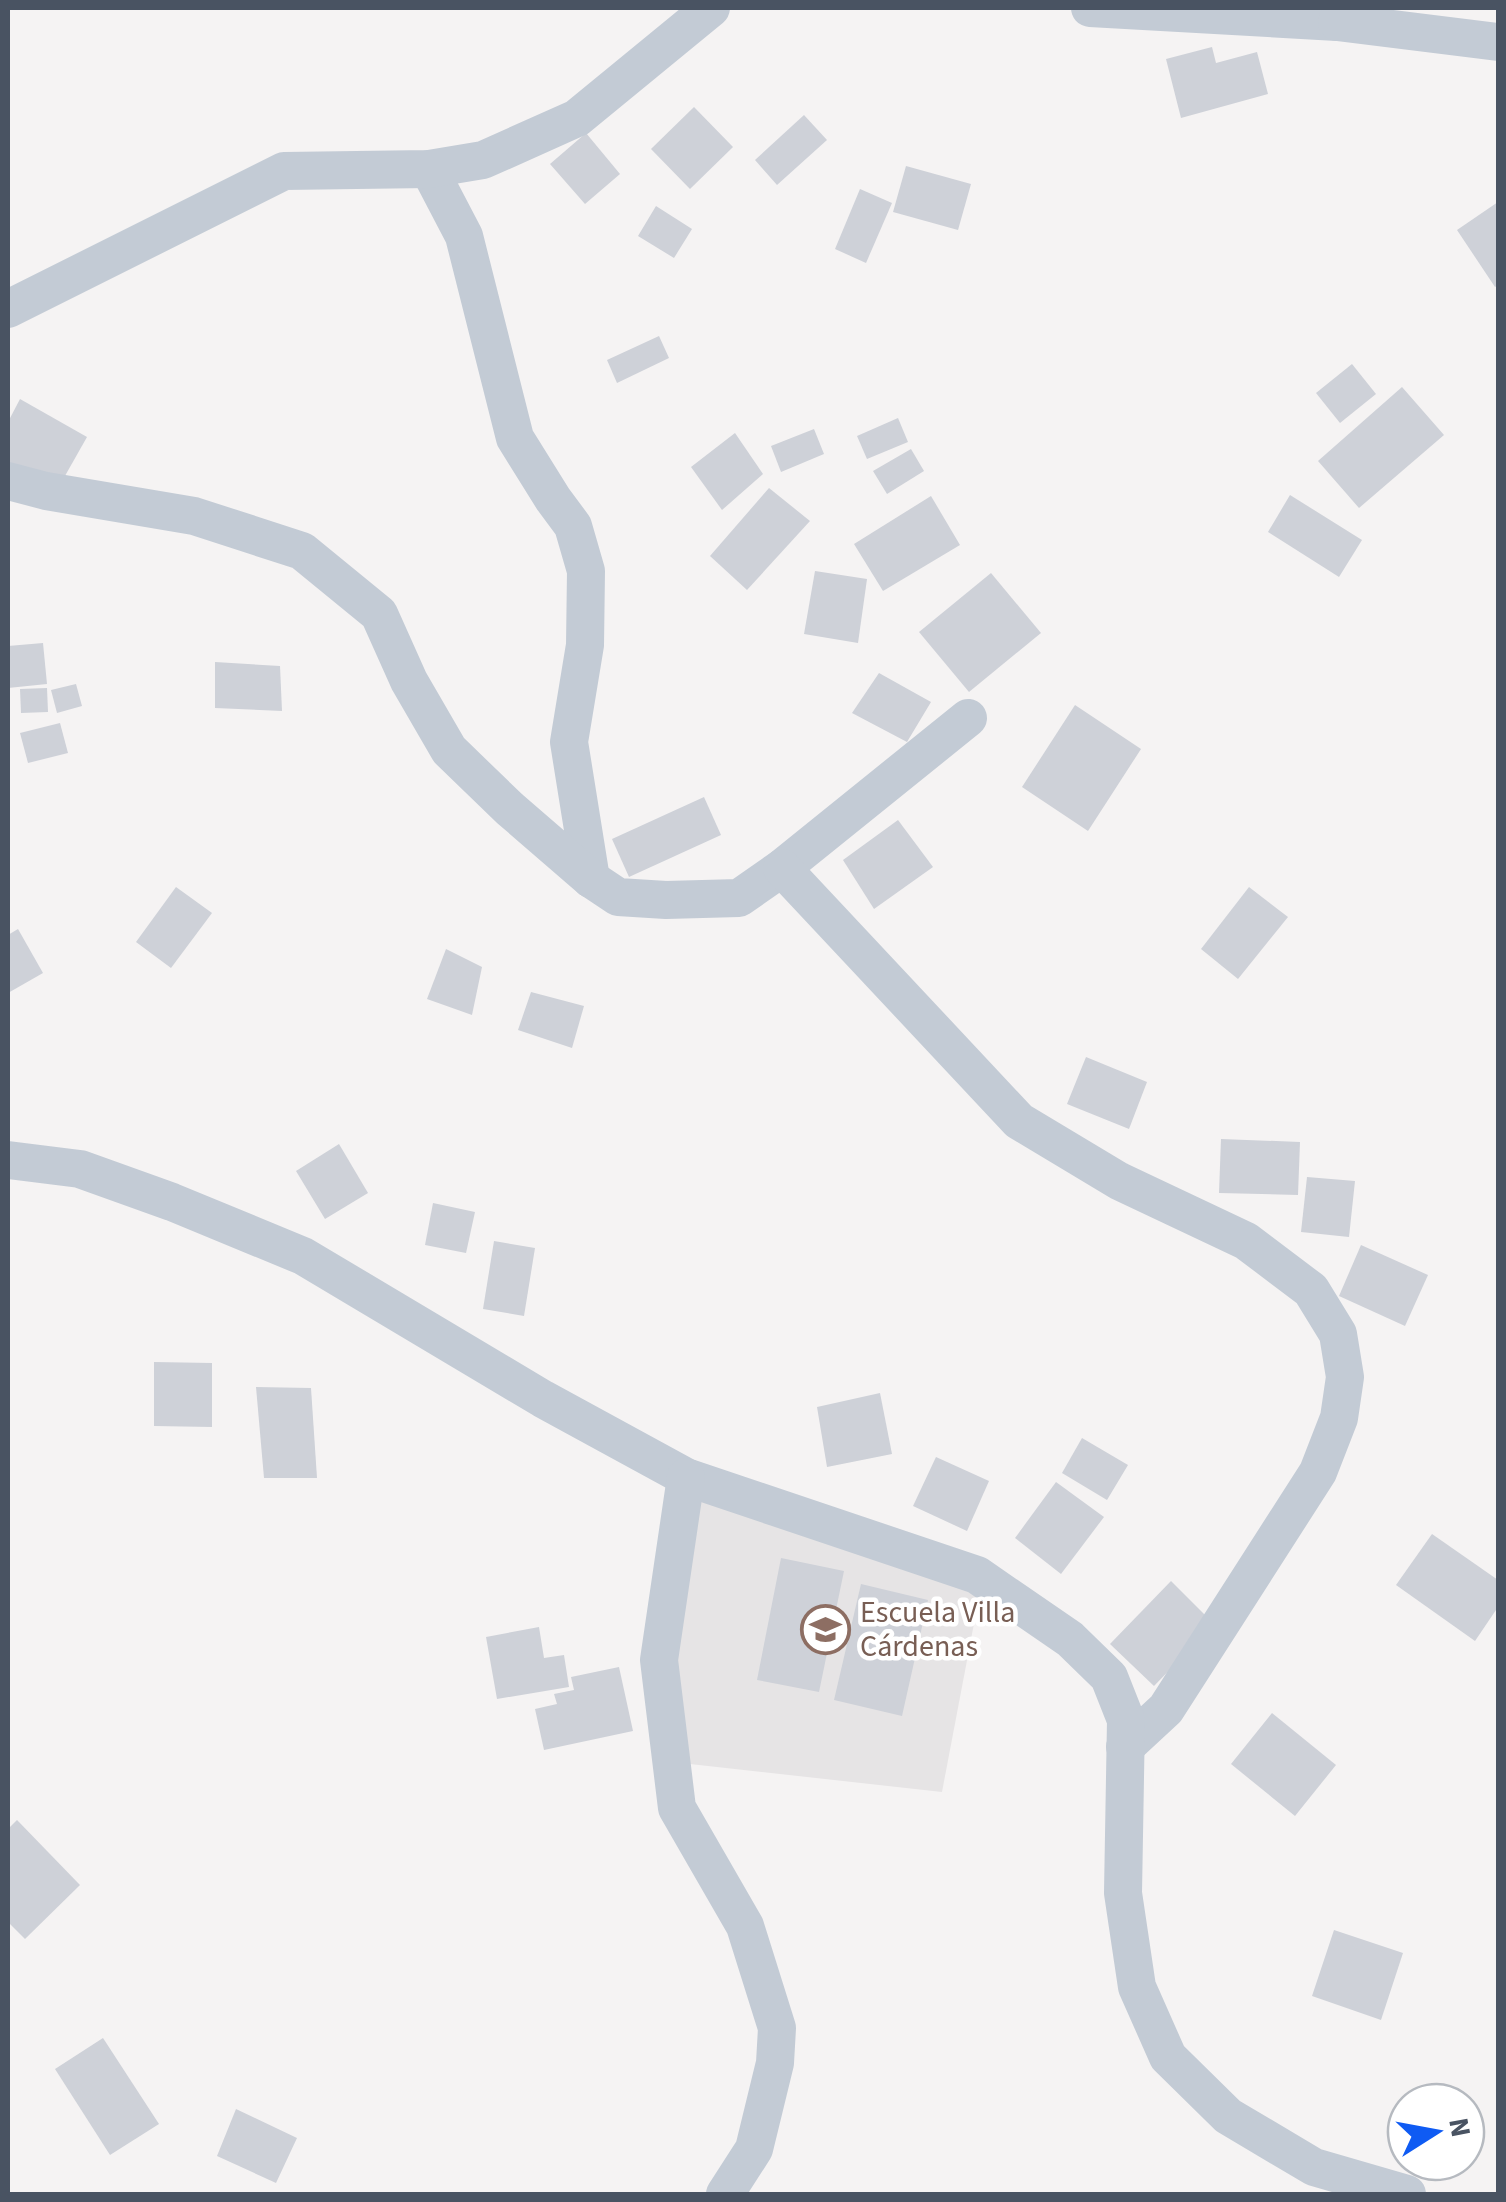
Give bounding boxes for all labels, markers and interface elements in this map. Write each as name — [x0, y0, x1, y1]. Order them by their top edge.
place label: Escuela Villa Cárdenas — [860, 1591, 1015, 1668]
school or university icon: Escuela Villa Cárdenas — [799, 1603, 851, 1655]
north arrow — [1386, 2082, 1486, 2182]
text: N — [1438, 2114, 1481, 2140]

